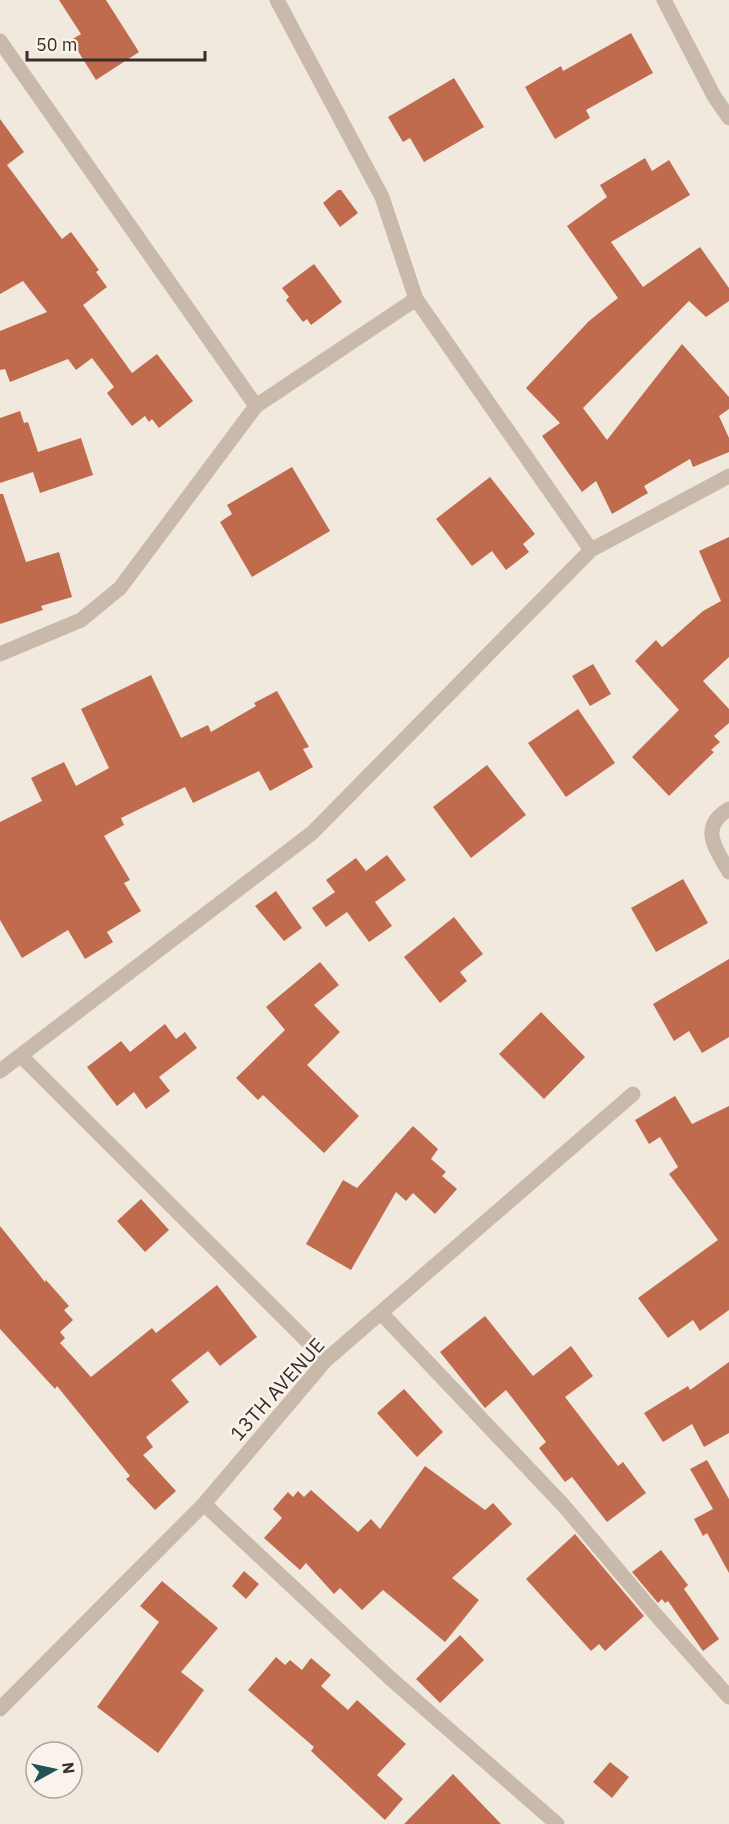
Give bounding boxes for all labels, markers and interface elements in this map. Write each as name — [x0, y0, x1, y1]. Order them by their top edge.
scale bar — [27, 24, 206, 62]
text: 50 m — [36, 33, 78, 56]
street label: 13TH AVENUE — [224, 1332, 330, 1446]
north arrow — [24, 1740, 84, 1800]
text: N — [58, 1761, 80, 1775]

